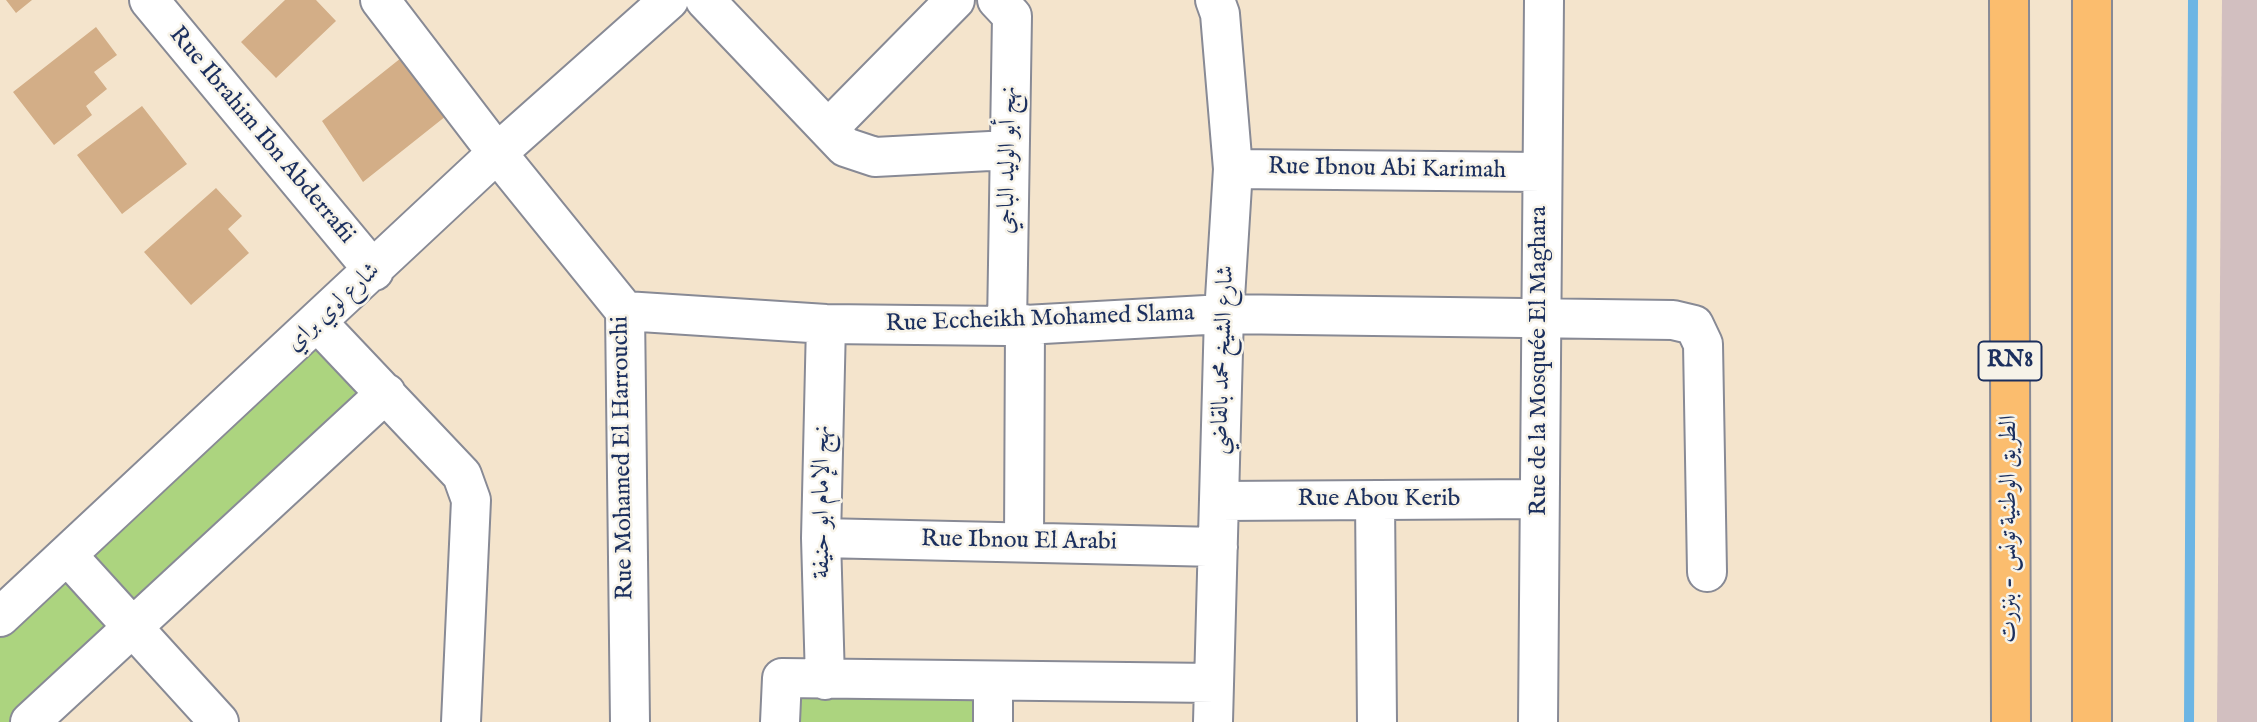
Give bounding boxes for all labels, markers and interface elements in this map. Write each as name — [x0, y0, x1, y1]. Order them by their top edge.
street label: Rue Ibrahim Ibn Abderrafii — [162, 22, 360, 250]
street label: نهج أبو الوليد الباجي — [993, 86, 1025, 234]
street label: Rue Ibnou Abi Karimah — [1268, 154, 1506, 186]
street label: Rue de la Mosquée El Maghara — [1526, 206, 1554, 516]
street label: شارع لوي براي — [281, 257, 387, 359]
street label: شارع الشيخ محمد بالقاضي — [1206, 265, 1242, 455]
street label: Rue Eccheikh Mohamed Slama — [885, 300, 1195, 340]
street label: Rue Mohamed El Harrouchi — [607, 316, 641, 600]
road number: RN8 — [1979, 342, 2042, 380]
street label: الطريق الوطنية تونس - بنزرت — [1996, 415, 2024, 643]
street label: نهج الإمام ابو حنيفة — [809, 425, 837, 579]
street label: Rue Abou Kerib — [1298, 486, 1460, 514]
street label: Rue Ibnou El Arabi — [921, 526, 1117, 558]

